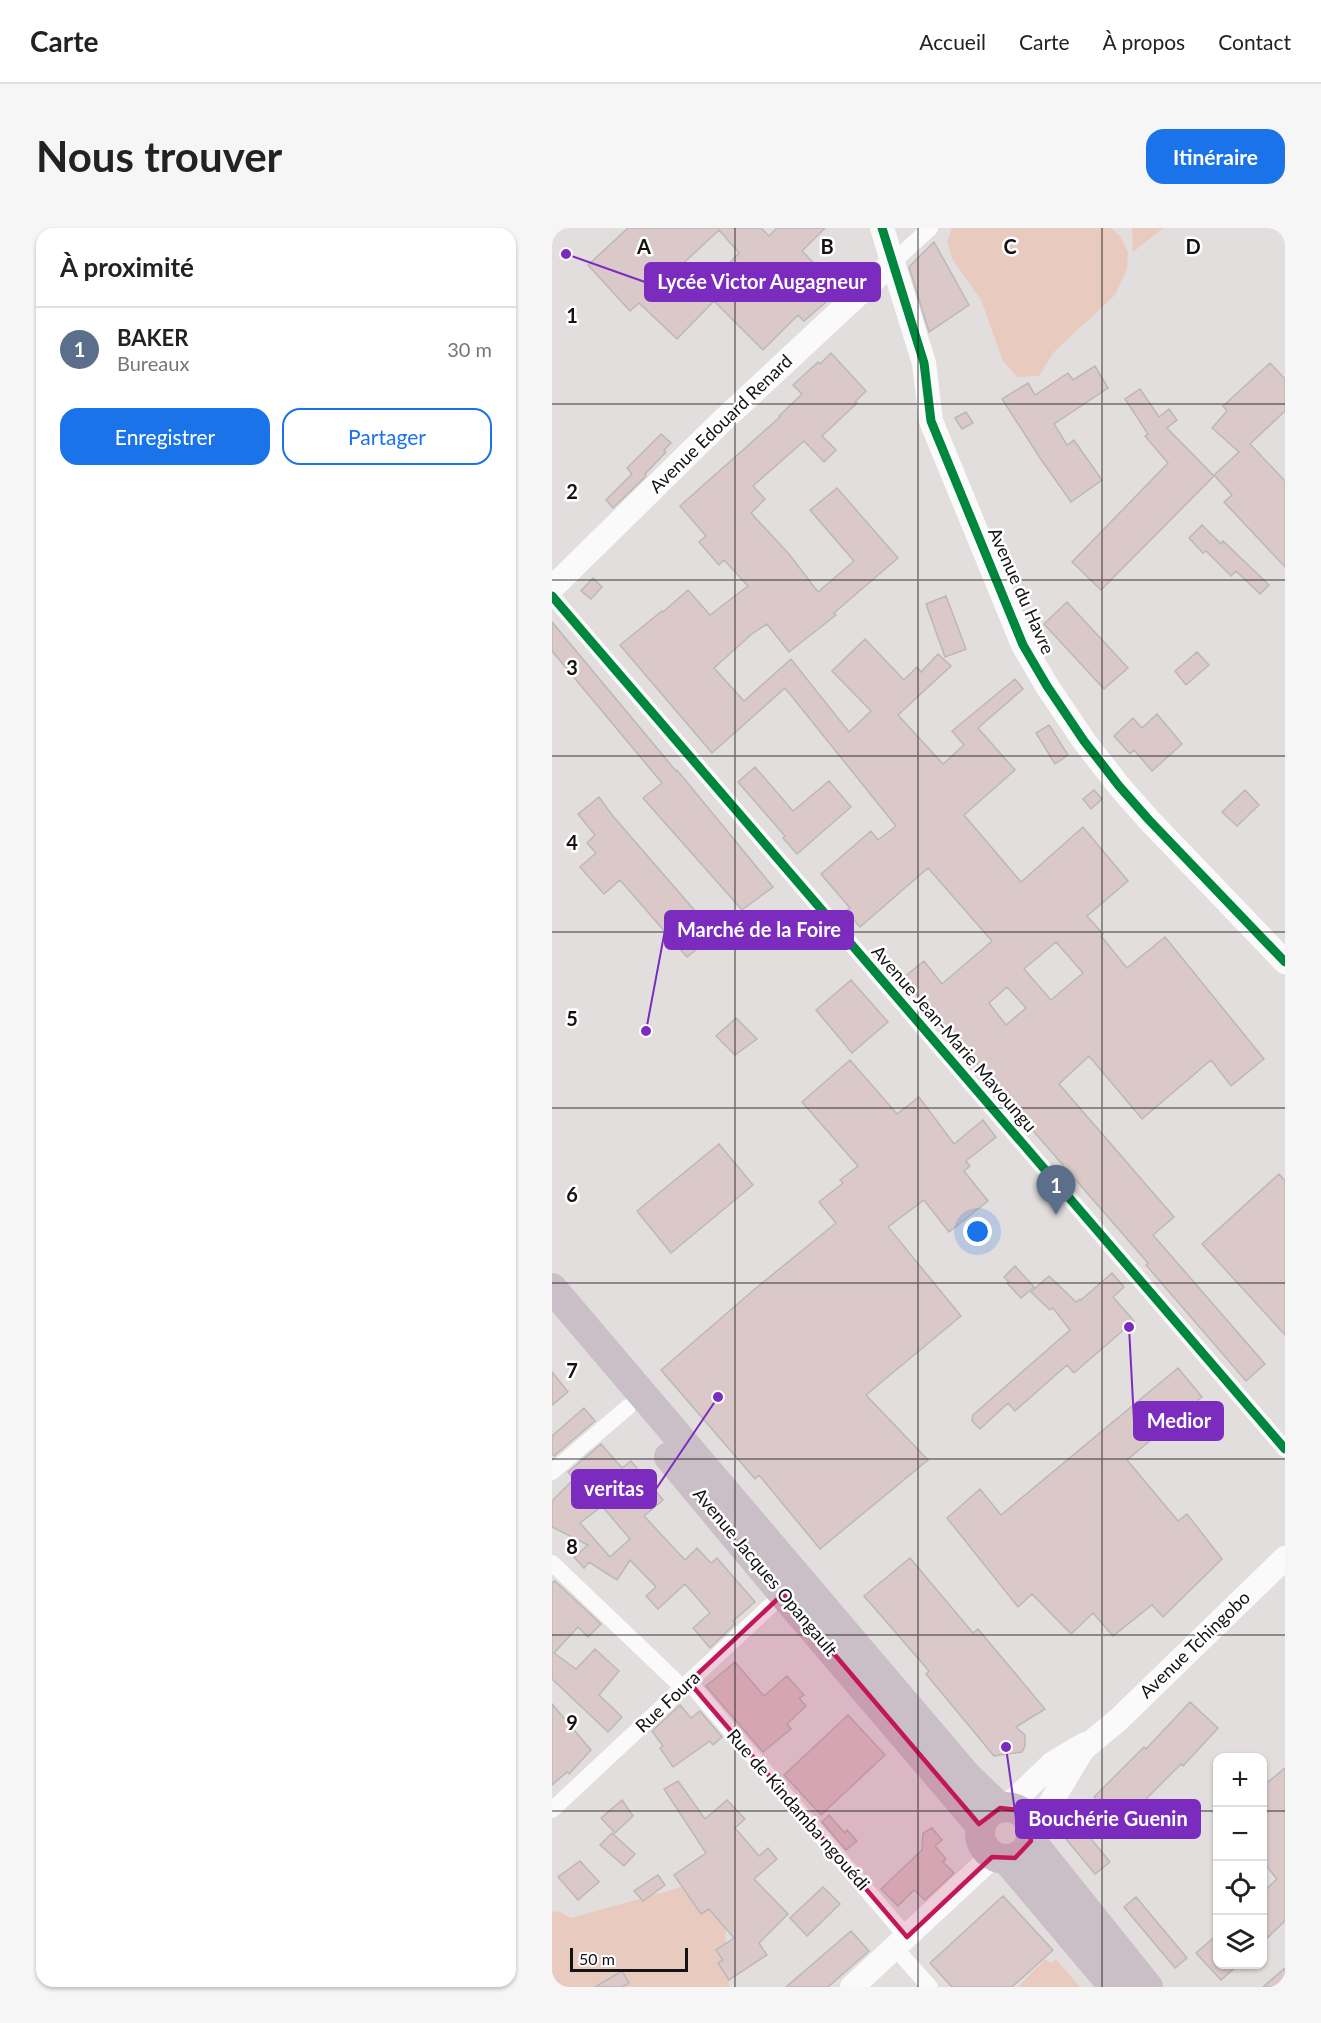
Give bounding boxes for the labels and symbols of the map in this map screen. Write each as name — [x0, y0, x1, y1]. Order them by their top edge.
text: A — [636, 234, 651, 258]
text: B — [820, 234, 834, 258]
text: C — [1003, 234, 1017, 258]
text: D — [1185, 234, 1201, 258]
callout: Lycée Victor Augagneur — [645, 263, 880, 301]
text: Lycée Victor Augagneur — [657, 269, 867, 293]
text: 1 — [566, 303, 578, 327]
street label: Avenue Edouard Renard — [644, 349, 796, 497]
text: 2 — [566, 479, 578, 503]
street label: Avenue du Havre — [984, 524, 1060, 657]
text: 3 — [566, 655, 578, 679]
text: 4 — [566, 830, 578, 854]
callout: Marché de la Foire — [665, 911, 853, 949]
text: Marché de la Foire — [677, 917, 841, 941]
street label: Avenue Jean-Marie Mavoungu — [868, 940, 1042, 1136]
text: 5 — [566, 1006, 578, 1030]
pin: 1 — [1036, 1166, 1076, 1215]
text: 6 — [566, 1182, 578, 1206]
your location — [963, 1217, 992, 1246]
text: 7 — [566, 1358, 578, 1382]
callout: Medior — [1134, 1402, 1223, 1440]
text: Medior — [1147, 1408, 1212, 1432]
callout: veritas — [572, 1470, 656, 1508]
text: veritas — [584, 1476, 644, 1500]
street label: Avenue Jacques Opangault — [689, 1483, 843, 1660]
text: 8 — [566, 1534, 578, 1558]
street label: Avenue Tchingobo — [1135, 1586, 1254, 1702]
street label: Rue Foura — [631, 1666, 704, 1737]
text: 9 — [566, 1710, 578, 1734]
street label: Rue de Kindamba ngouédi — [723, 1724, 875, 1894]
callout: Bouchérie Guenin — [1016, 1800, 1200, 1838]
text: Bouchérie Guenin — [1028, 1806, 1188, 1830]
scale bar — [570, 1945, 688, 1972]

